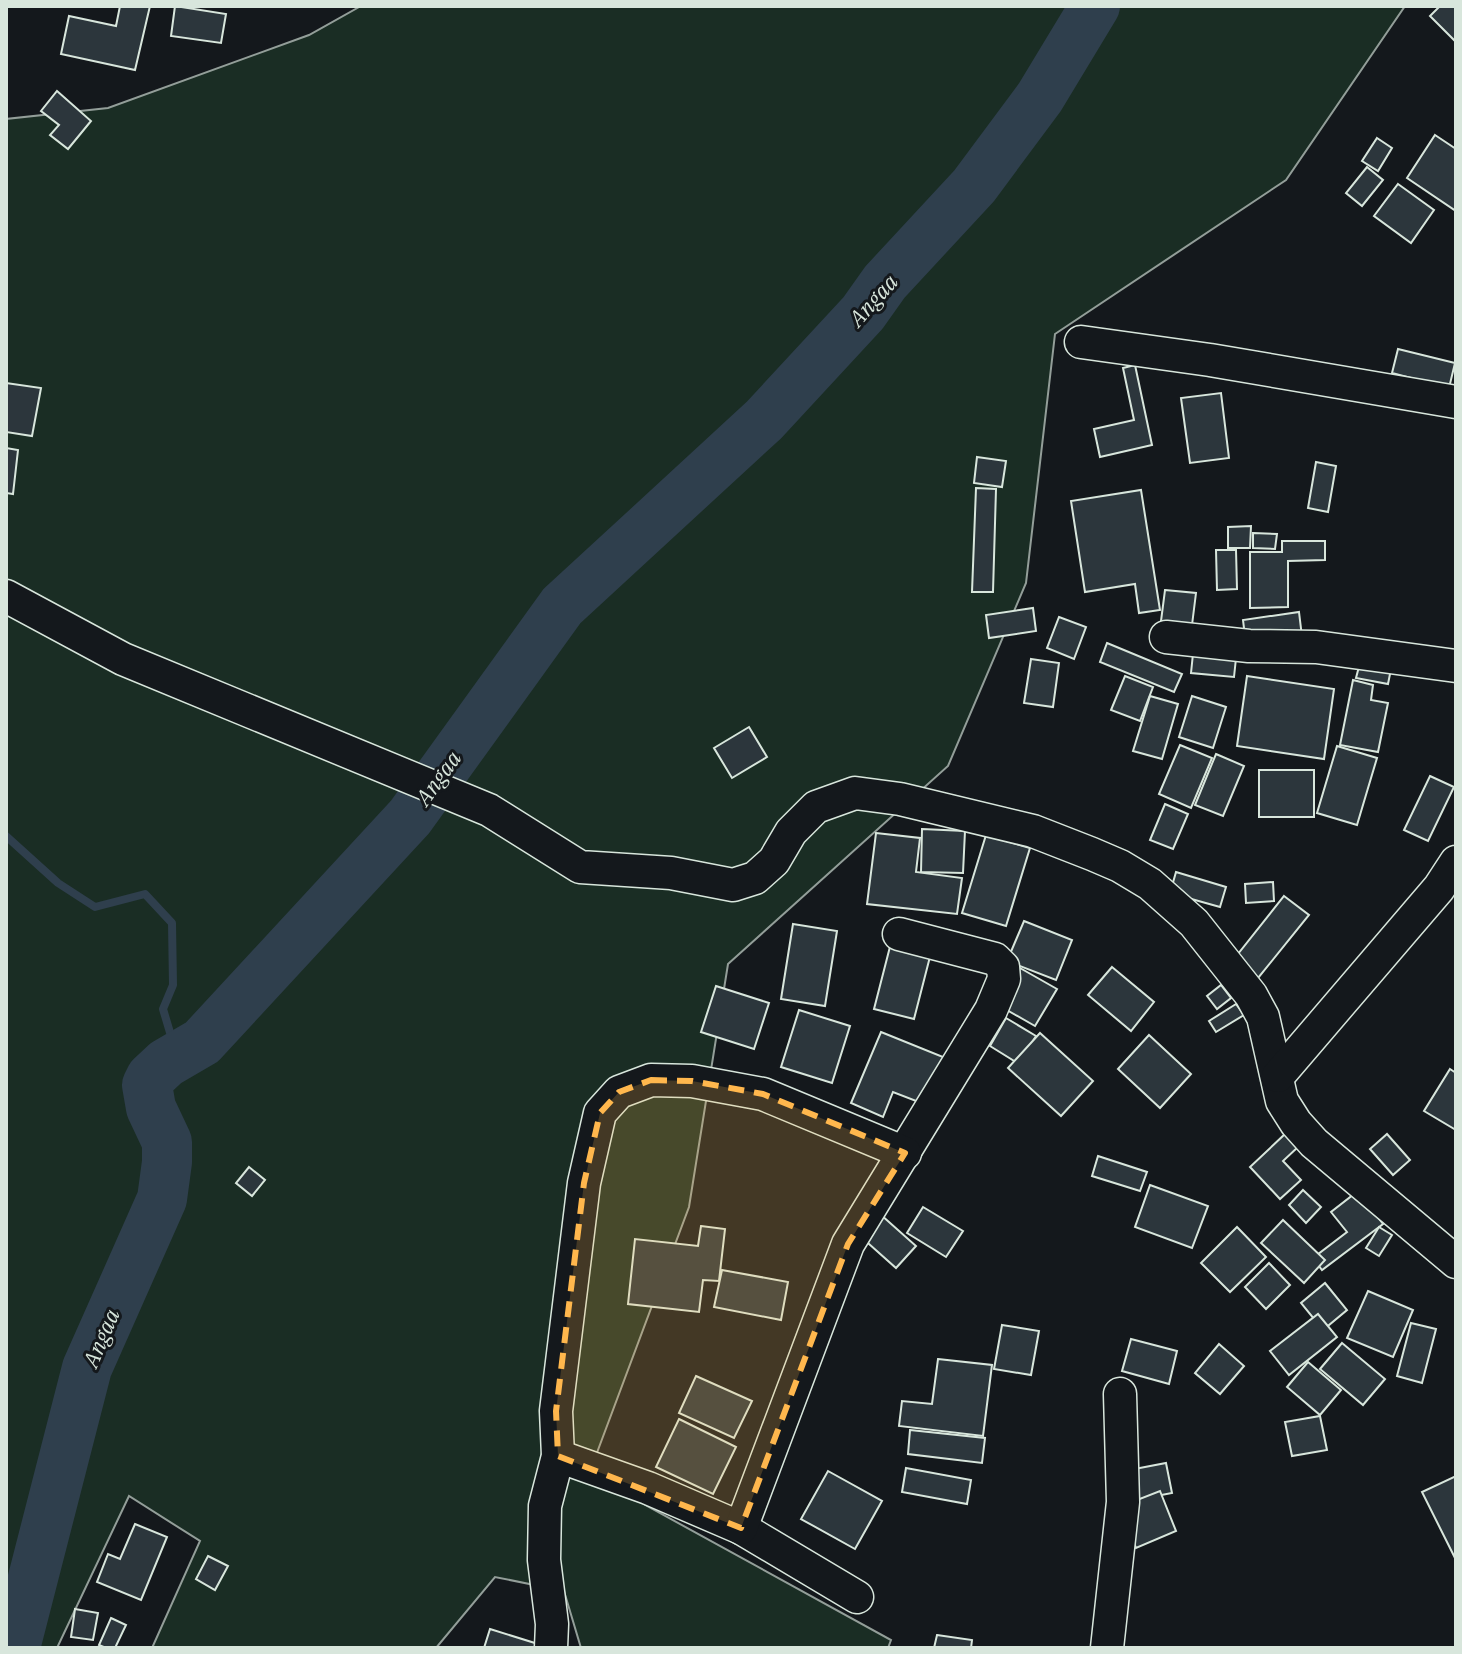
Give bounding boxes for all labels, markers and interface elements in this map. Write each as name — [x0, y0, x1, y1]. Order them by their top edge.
water label: Angaa — [840, 267, 904, 333]
water label: Angaa — [407, 745, 467, 812]
water label: Angaa — [75, 1304, 126, 1373]

